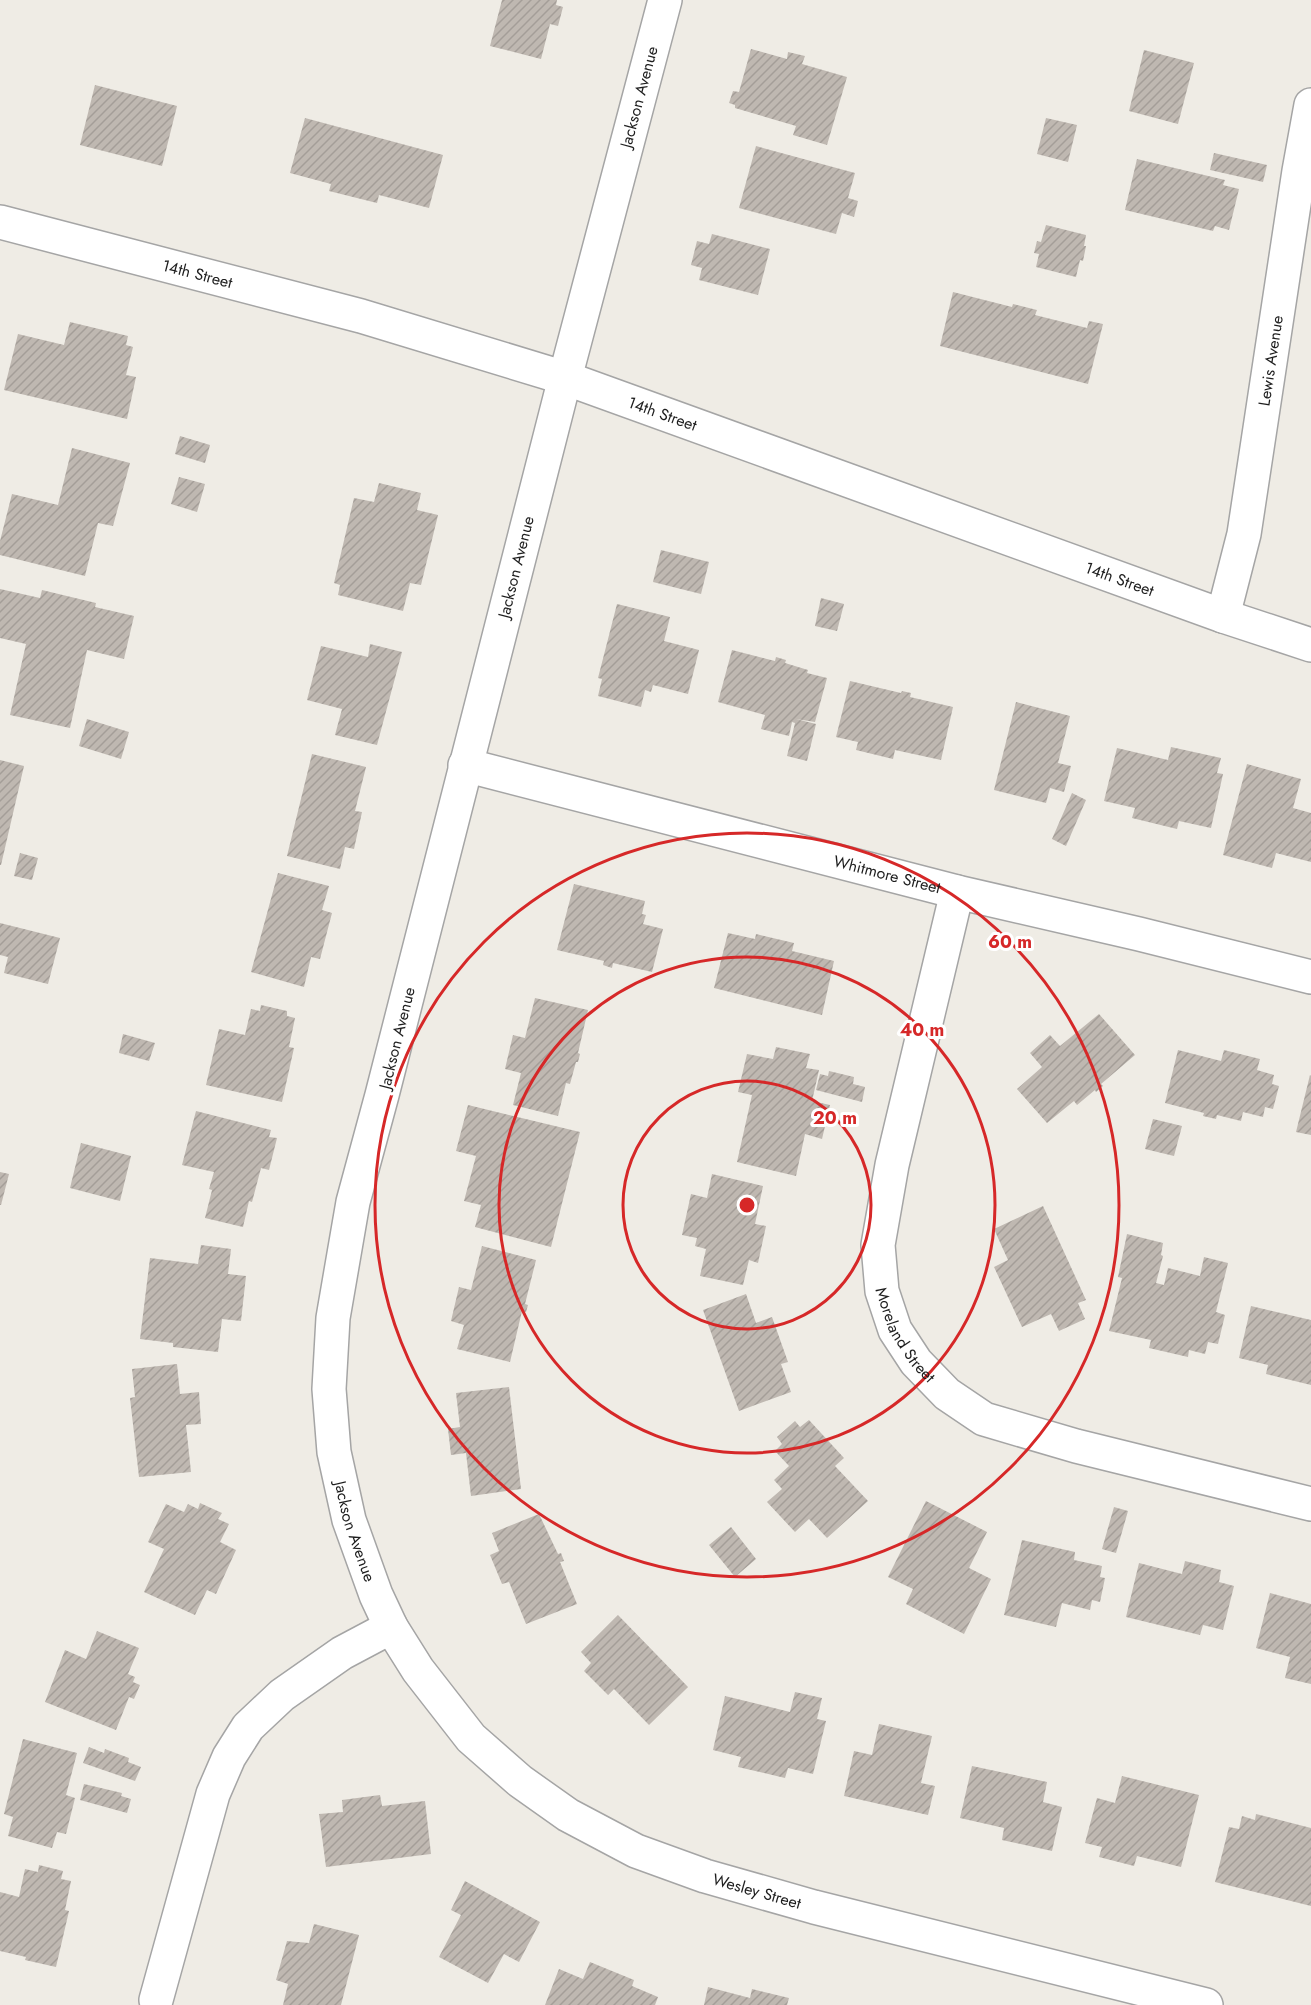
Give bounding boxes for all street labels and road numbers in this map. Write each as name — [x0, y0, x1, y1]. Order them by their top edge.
street label: Jackson Avenue — [614, 44, 664, 152]
street label: 14th Street — [160, 253, 235, 294]
street label: Lewis Avenue — [1252, 314, 1288, 408]
street label: 14th Street — [625, 390, 700, 436]
street label: Jackson Avenue — [492, 514, 540, 622]
street label: 14th Street — [1082, 556, 1157, 602]
street label: Whitmore Street — [831, 849, 943, 899]
street label: Jackson Avenue — [373, 985, 421, 1093]
street label: Moreland Street — [870, 1284, 941, 1387]
street label: Jackson Avenue — [329, 1477, 382, 1585]
street label: Wesley Street — [710, 1867, 804, 1914]

